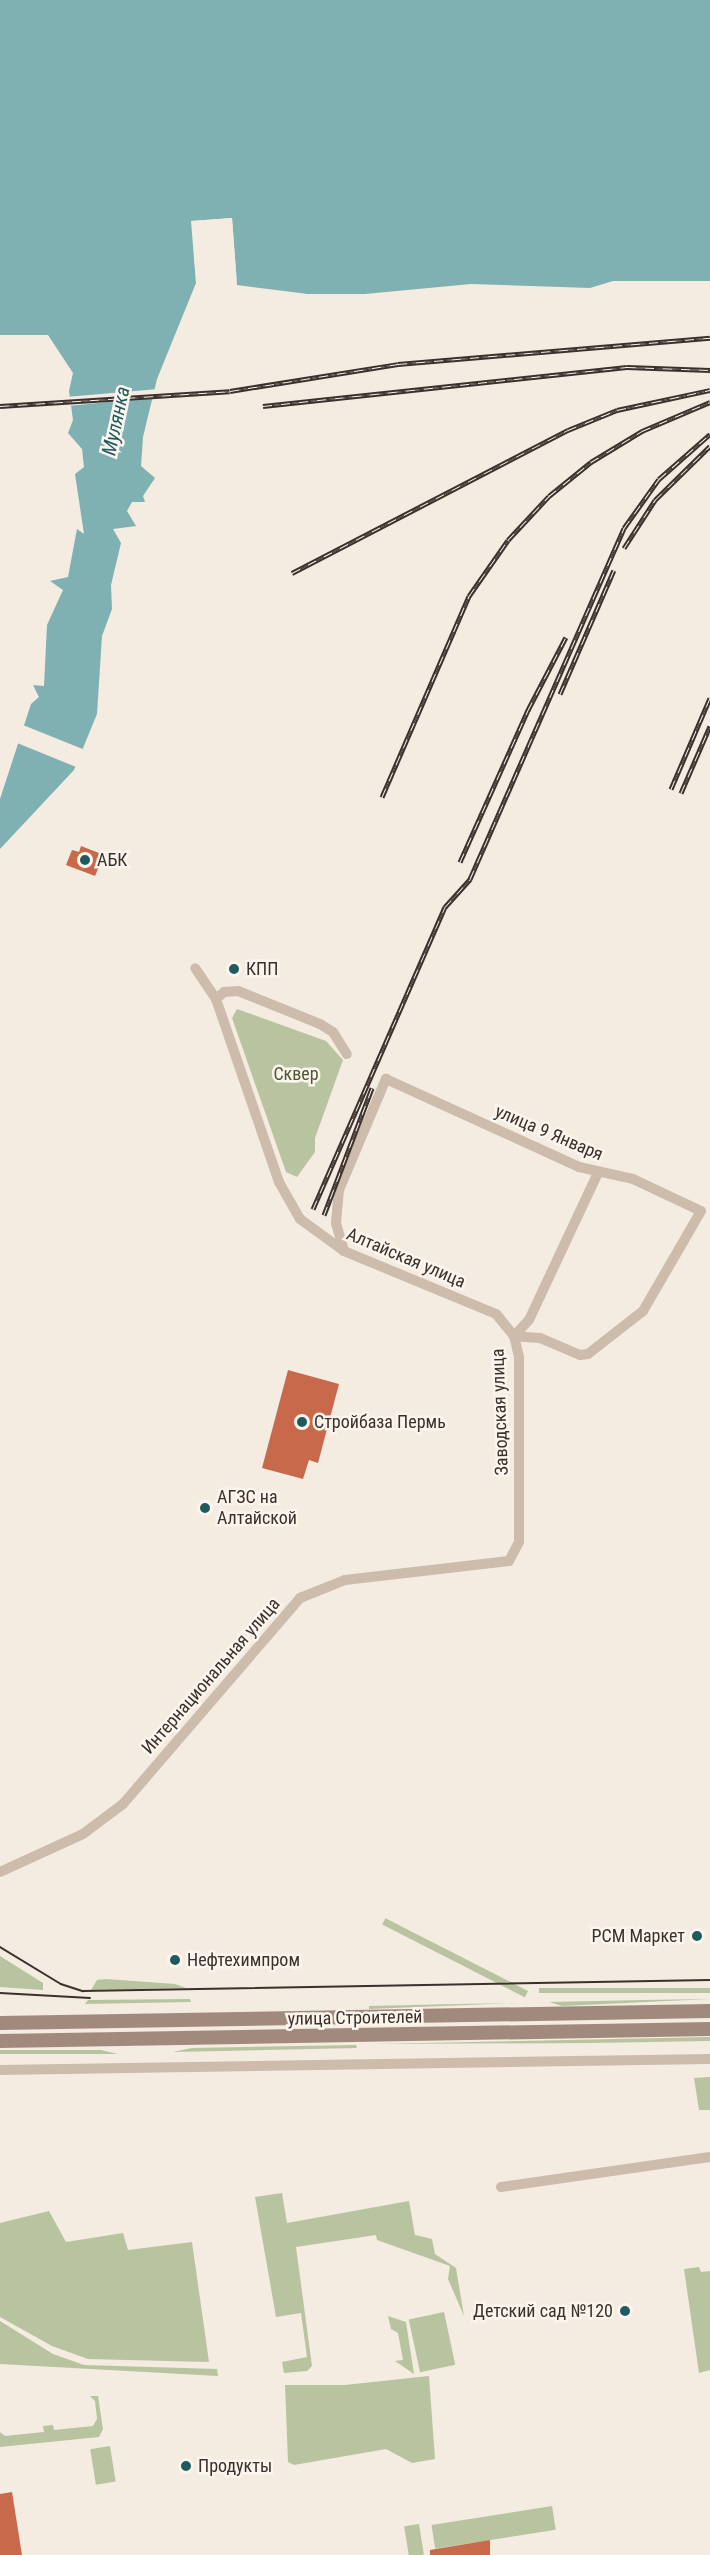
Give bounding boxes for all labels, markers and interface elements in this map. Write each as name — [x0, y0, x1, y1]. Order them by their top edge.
water label: Мулянка — [97, 384, 135, 458]
place label: АБК — [97, 849, 127, 871]
marker: АБК — [78, 853, 92, 867]
place label: КПП — [246, 958, 278, 980]
marker: КПП — [227, 962, 241, 976]
park label: Сквер — [273, 1063, 319, 1085]
street label: улица 9 Января — [492, 1101, 606, 1165]
street label: Алтайская улица — [343, 1223, 469, 1293]
street label: Заводская улица — [487, 1348, 513, 1476]
place label: Стройбаза Пермь — [314, 1411, 446, 1433]
marker: Стройбаза Пермь — [295, 1415, 309, 1429]
place label: АГЗС на Алтайской — [217, 1487, 297, 1530]
marker: АГЗС на Алтайской — [198, 1501, 212, 1515]
street label: Интернациональная улица — [137, 1594, 285, 1758]
place label: РСМ Маркет — [591, 1925, 685, 1947]
marker: РСМ Маркет — [690, 1929, 704, 1943]
place label: Нефтехимпром — [187, 1949, 300, 1971]
marker: Нефтехимпром — [168, 1953, 182, 1967]
street label: улица Строителей — [287, 2006, 423, 2030]
place label: Детский сад №120 — [473, 2300, 613, 2322]
marker: Детский сад №120 — [618, 2304, 632, 2318]
place label: Продукты — [198, 2455, 272, 2477]
marker: Продукты — [179, 2459, 193, 2473]

